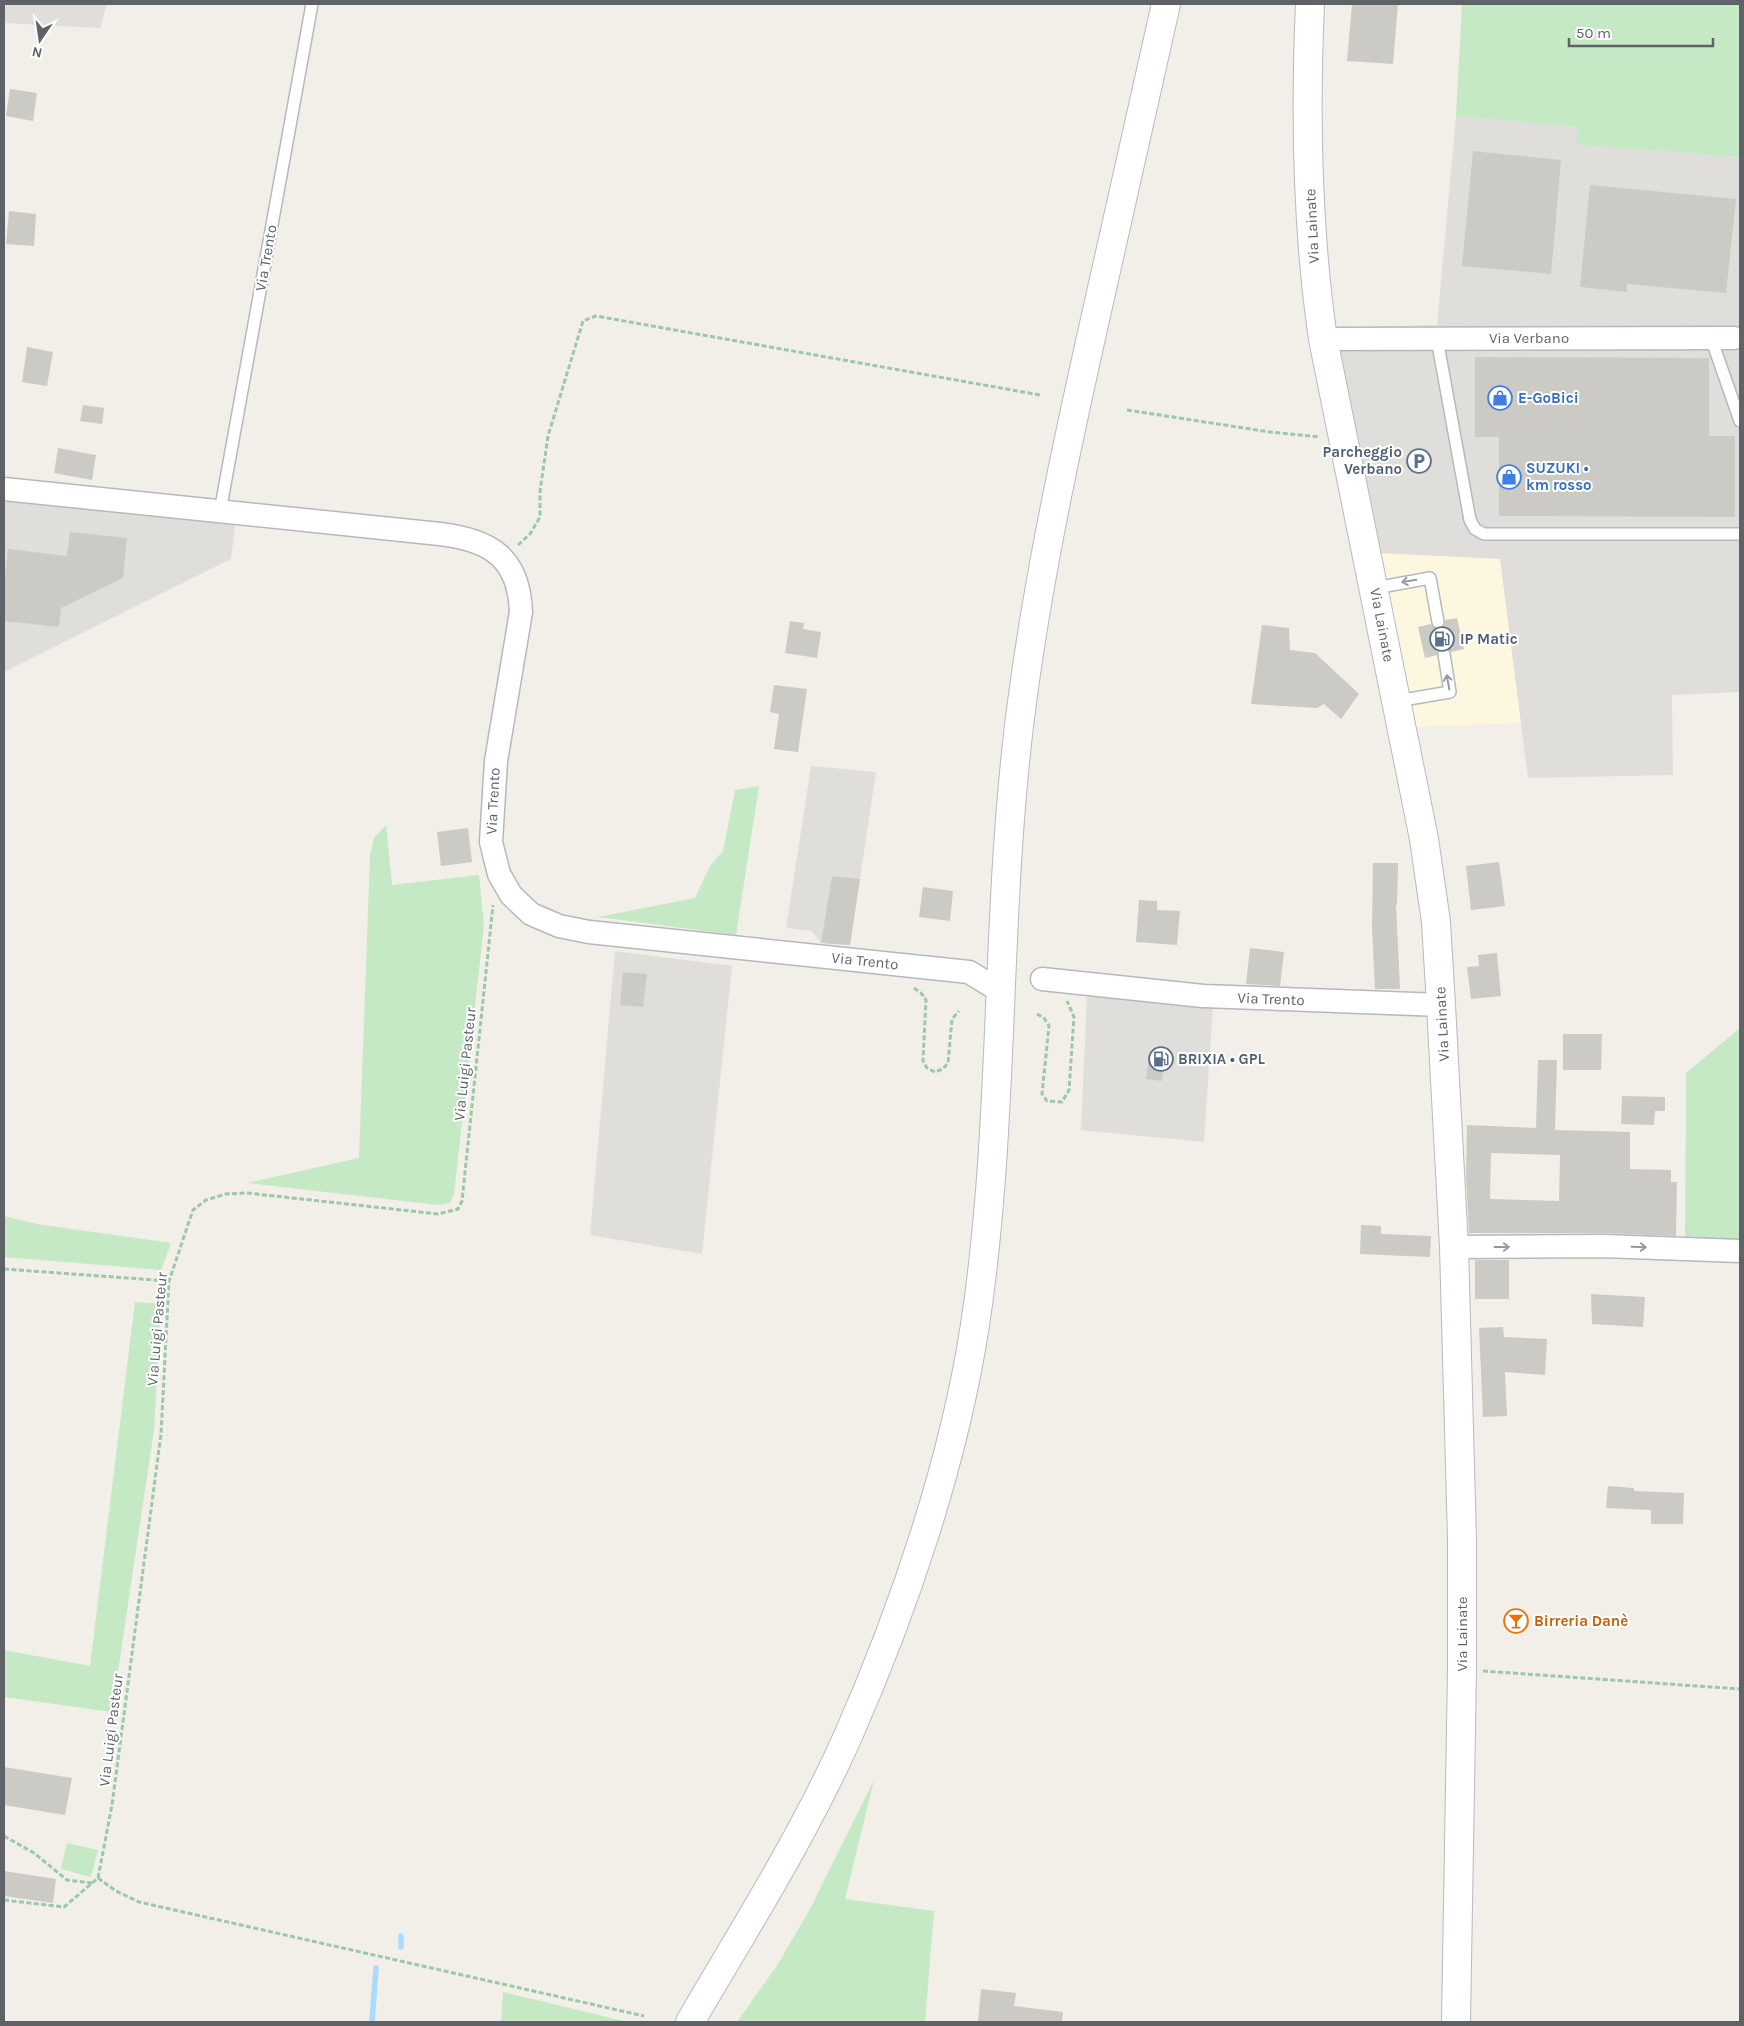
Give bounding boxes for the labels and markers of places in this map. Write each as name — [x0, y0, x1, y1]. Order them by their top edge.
shop icon: E-GoBici — [1487, 385, 1513, 411]
place label: E-GoBici — [1518, 389, 1579, 407]
place label: Parcheggio Verbano — [1323, 443, 1402, 478]
parking icon: Parcheggio Verbano — [1406, 448, 1432, 474]
place label: SUZUKI • km rosso — [1526, 459, 1592, 494]
shop icon: SUZUKI • km rosso — [1496, 464, 1522, 490]
fuel station icon: IP Matic — [1429, 626, 1455, 652]
place label: IP Matic — [1460, 630, 1518, 648]
fuel station icon: BRIXIA • GPL — [1148, 1046, 1174, 1072]
place label: BRIXIA • GPL — [1178, 1050, 1265, 1068]
bar icon: Birreria Danè — [1503, 1608, 1529, 1634]
place label: Birreria Danè — [1534, 1612, 1628, 1630]

